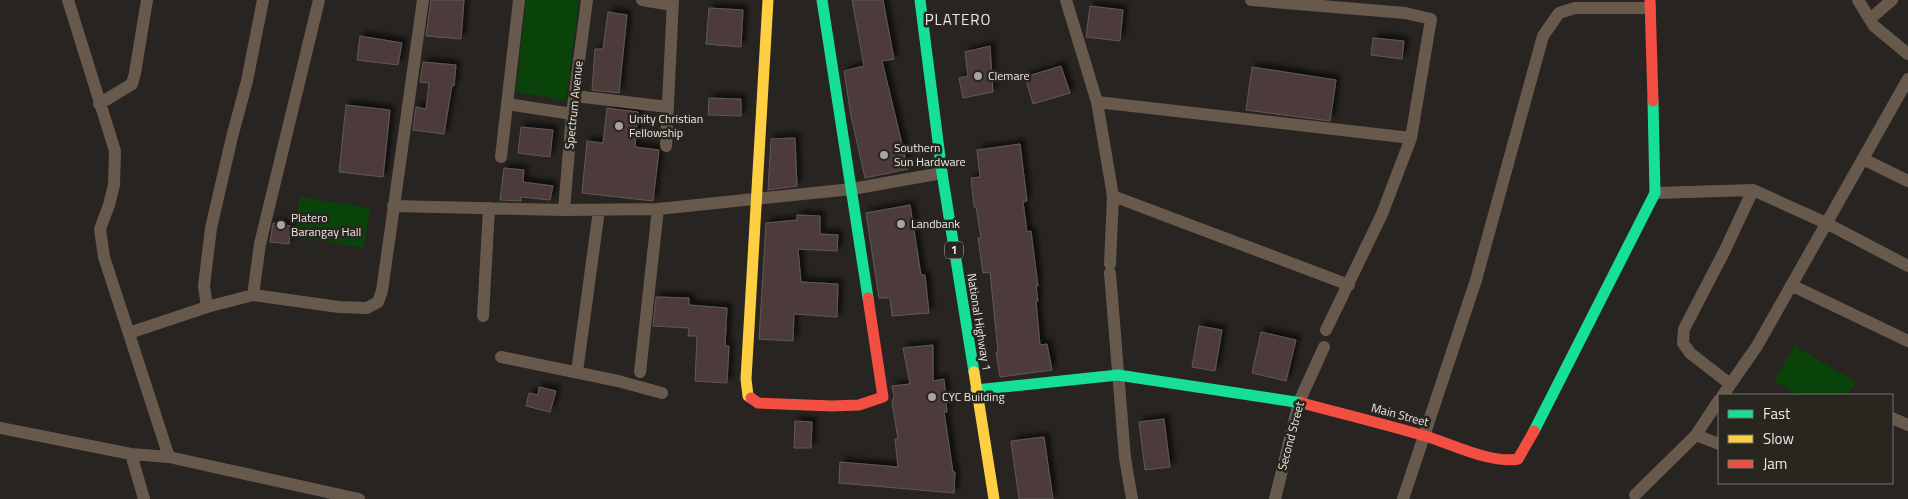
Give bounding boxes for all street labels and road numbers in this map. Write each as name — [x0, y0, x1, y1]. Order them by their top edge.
street label: Spectrum Avenue — [559, 60, 588, 150]
road number: 1 — [945, 242, 963, 258]
street label: National Highway 1 — [962, 272, 997, 372]
street label: Main Street — [1369, 398, 1432, 431]
street label: Second Street — [1272, 399, 1309, 472]

